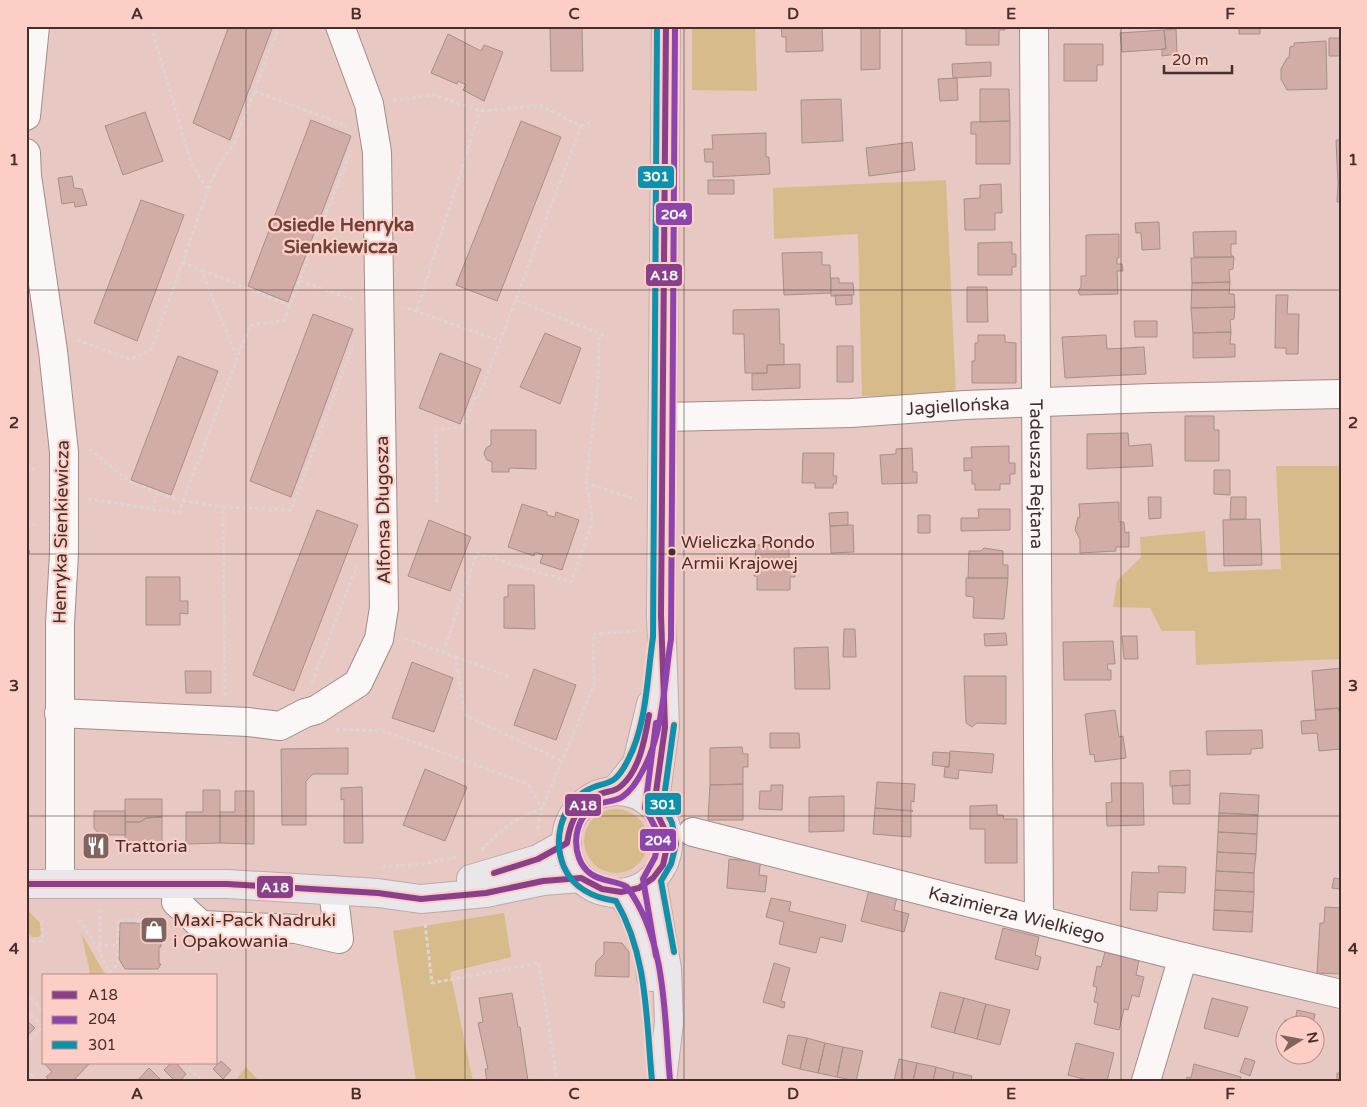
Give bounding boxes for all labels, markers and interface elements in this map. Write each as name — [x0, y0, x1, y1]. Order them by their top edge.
text: A — [131, 4, 143, 24]
text: B — [350, 4, 362, 24]
text: C — [568, 4, 580, 24]
text: D — [787, 4, 799, 24]
text: E — [1006, 4, 1016, 24]
text: F — [1225, 4, 1235, 24]
scale bar — [1164, 42, 1232, 74]
text: 20 m — [1172, 51, 1209, 69]
text: 1 — [9, 150, 19, 170]
text: 1 — [1348, 150, 1358, 170]
line badge: 301 — [637, 165, 675, 189]
text: 301 — [643, 168, 669, 185]
line badge: 204 — [655, 202, 693, 226]
text: 204 — [661, 206, 687, 223]
district label: Osiedle Henryka Sienkiewicza — [267, 214, 415, 258]
line badge: A18 — [645, 263, 683, 287]
text: A18 — [650, 267, 678, 284]
street label: Jagiellońska — [905, 392, 1010, 420]
street label: Tadeusza Rejtana — [1025, 399, 1048, 549]
text: 2 — [9, 413, 19, 433]
text: 2 — [1348, 413, 1358, 433]
street label: Alfonsa Długosza — [371, 435, 395, 585]
street label: Henryka Sienkiewicza — [48, 440, 74, 624]
place label: Wieliczka Rondo Armii Krajowej — [681, 532, 815, 574]
marker: Wieliczka Rondo Armii Krajowej — [667, 547, 677, 557]
text: 3 — [9, 676, 19, 696]
text: 3 — [1348, 676, 1358, 696]
line badge: 301 — [644, 792, 682, 816]
line badge: A18 — [564, 793, 602, 817]
text: 301 — [650, 796, 676, 813]
text: A18 — [569, 797, 597, 814]
line badge: 204 — [639, 828, 677, 852]
restaurant icon: Trattoria — [81, 831, 111, 861]
text: 204 — [645, 832, 671, 849]
place label: Trattoria — [115, 835, 188, 857]
line badge: A18 — [256, 875, 294, 899]
text: A18 — [261, 879, 289, 896]
street label: Kazimierza Wielkiego — [926, 881, 1107, 948]
place label: Maxi-Pack Nadruki i Opakowania — [173, 909, 336, 952]
shop icon: Maxi-Pack Nadruki i Opakowania — [139, 915, 169, 945]
text: 4 — [9, 939, 19, 959]
text: 4 — [1348, 939, 1358, 959]
legend — [42, 974, 218, 1064]
text: A18 — [88, 986, 118, 1004]
text: 204 — [88, 1010, 116, 1028]
north arrow — [1274, 1014, 1324, 1064]
text: N — [1303, 1030, 1322, 1045]
text: 301 — [88, 1036, 116, 1054]
text: A — [131, 1084, 143, 1104]
text: B — [350, 1084, 362, 1104]
text: C — [568, 1084, 580, 1104]
text: D — [787, 1084, 799, 1104]
text: E — [1006, 1084, 1016, 1104]
text: F — [1225, 1084, 1235, 1104]

